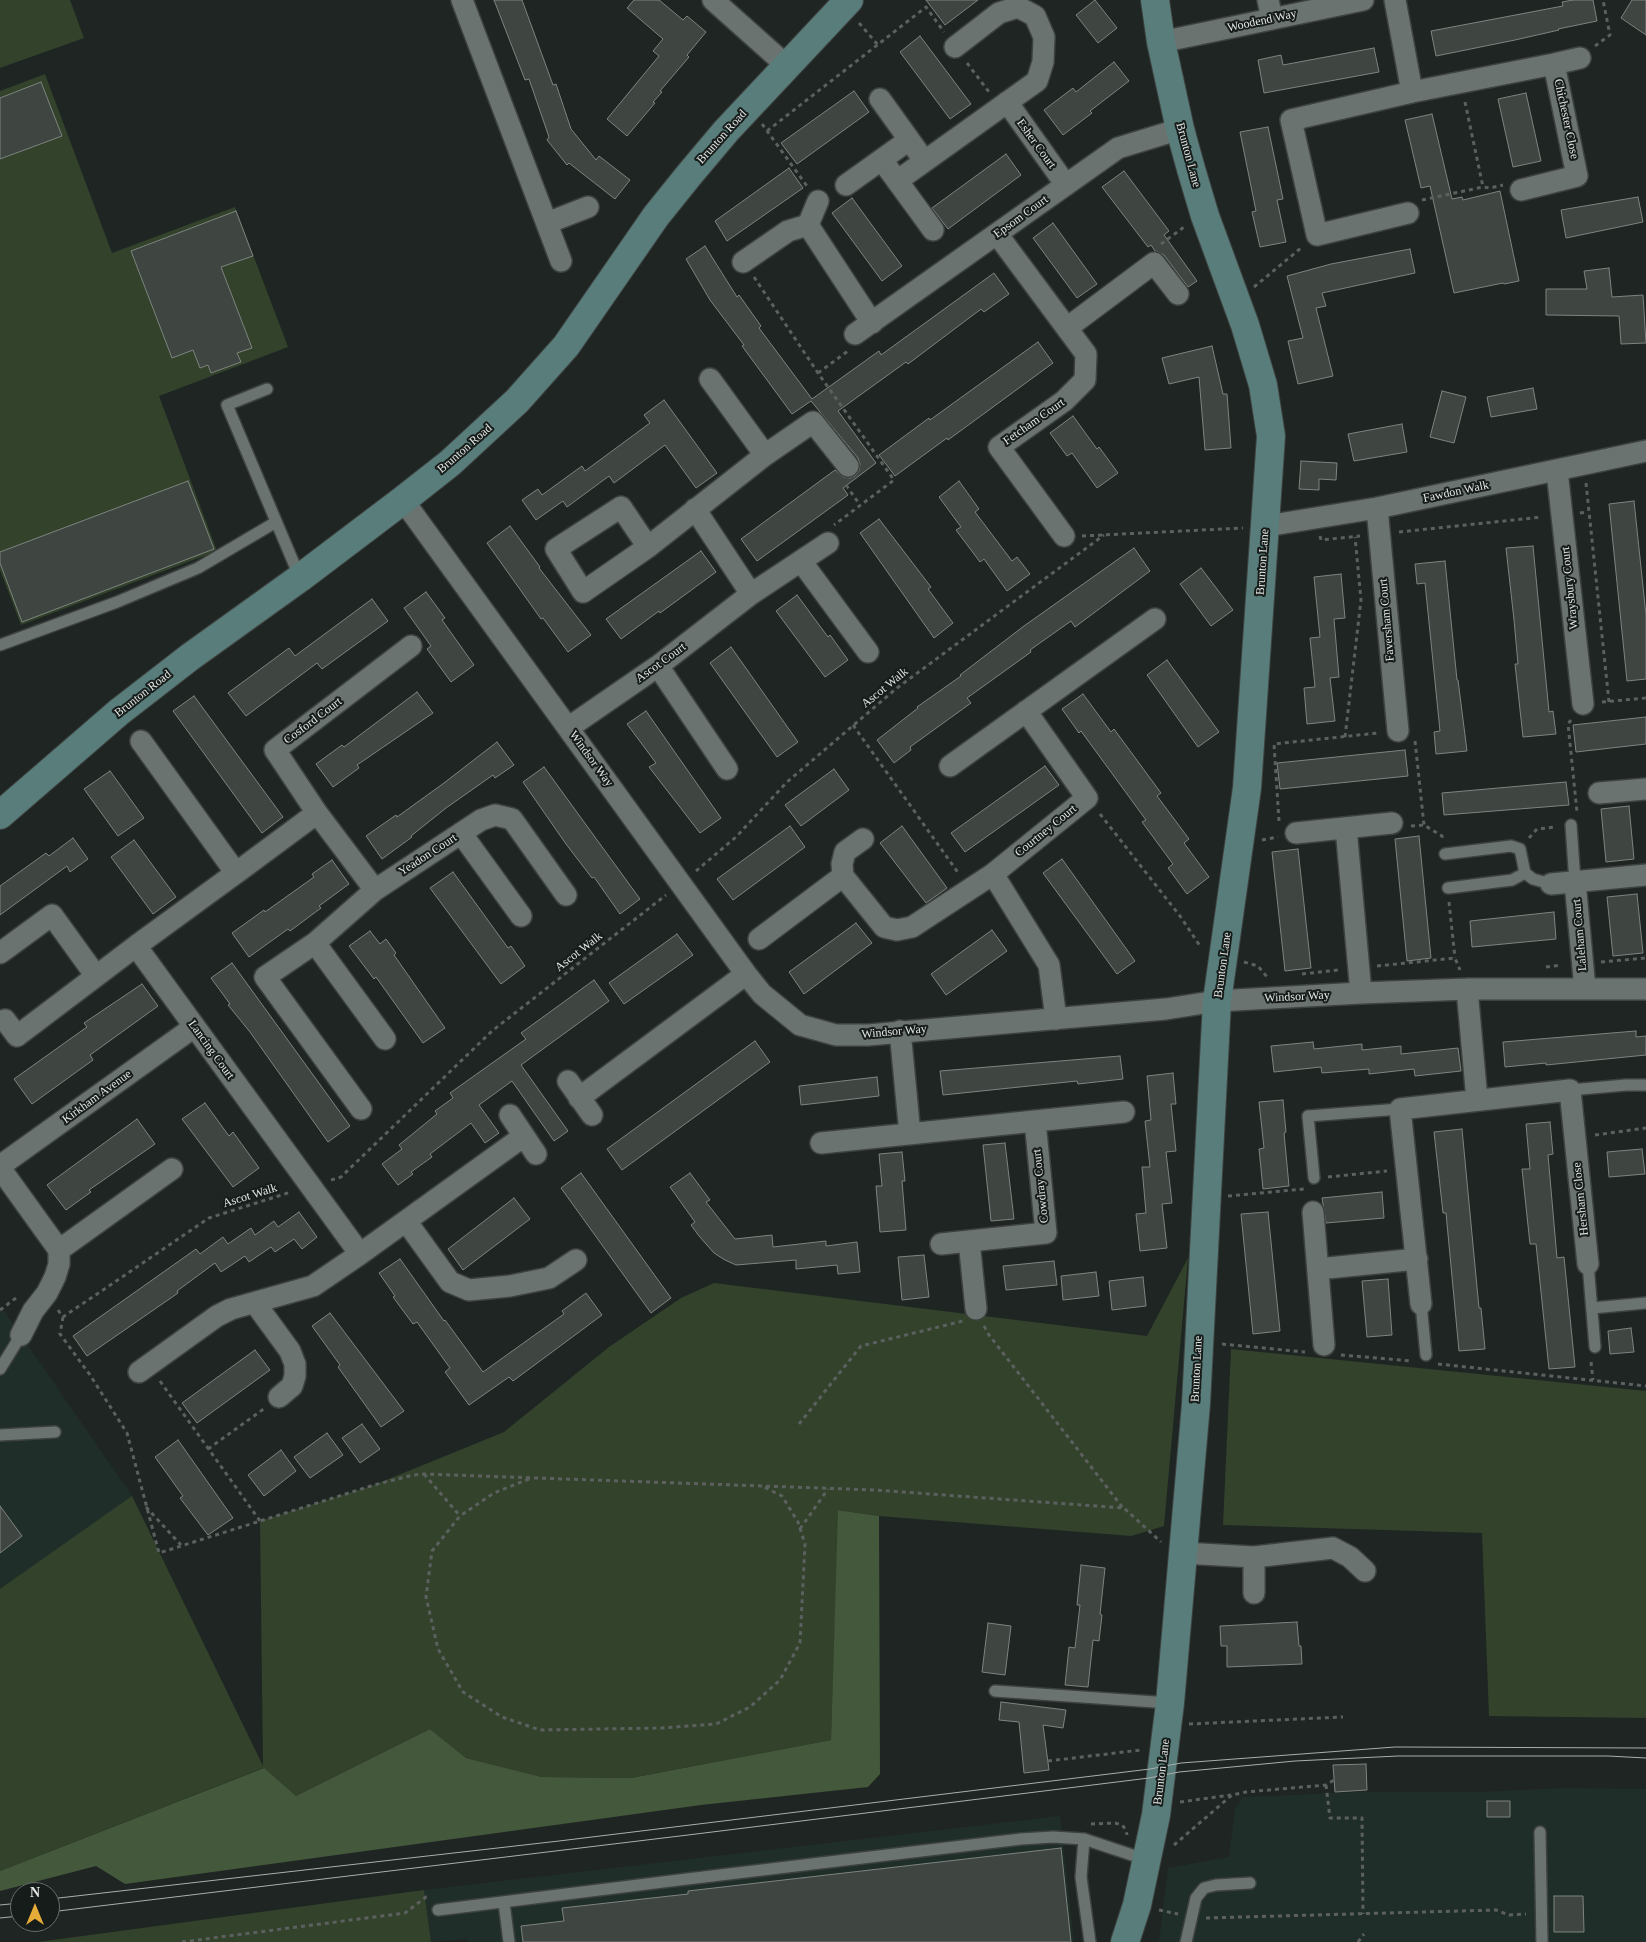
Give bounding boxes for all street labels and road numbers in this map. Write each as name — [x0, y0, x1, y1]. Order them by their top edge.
street label: Woodend Way — [1226, 7, 1298, 35]
street label: Chichester Close — [1550, 78, 1582, 160]
street label: Brunton Road — [694, 107, 750, 167]
street label: Esher Court — [1013, 116, 1059, 172]
street label: Brunton Lane — [1172, 121, 1204, 189]
street label: Epsom Court — [991, 192, 1051, 242]
street label: Fetcham Court — [1001, 396, 1067, 448]
street label: Brunton Road — [435, 421, 495, 477]
street label: Fawdon Walk — [1422, 478, 1490, 506]
street label: Brunton Lane — [1254, 528, 1272, 596]
street label: Wraysbury Court — [1558, 546, 1582, 630]
street label: Faversham Court — [1376, 578, 1398, 662]
street label: Ascot Court — [633, 640, 689, 686]
street label: Ascot Walk — [859, 665, 911, 711]
street label: Brunton Road — [112, 667, 174, 721]
street label: Cosford Court — [281, 694, 345, 748]
street label: Windsor Way — [566, 728, 616, 790]
street label: Courtney Court — [1012, 802, 1080, 860]
street label: Yeadon Court — [396, 831, 460, 879]
street label: Laleham Court — [1570, 898, 1590, 972]
street label: Ascot Walk — [552, 929, 606, 975]
street label: Brunton Lane — [1211, 931, 1235, 999]
street label: Windsor Way — [1264, 988, 1330, 1006]
street label: Lancing Court — [185, 1018, 237, 1082]
street label: Windsor Way — [861, 1022, 927, 1042]
street label: Kirkham Avenue — [60, 1067, 134, 1127]
street label: Cowdray Court — [1030, 1148, 1052, 1224]
street label: Hersham Close — [1570, 1162, 1592, 1236]
street label: Ascot Walk — [221, 1181, 279, 1211]
street label: Brunton Lane — [1188, 1336, 1206, 1402]
street label: Brunton Lane — [1151, 1738, 1173, 1806]

